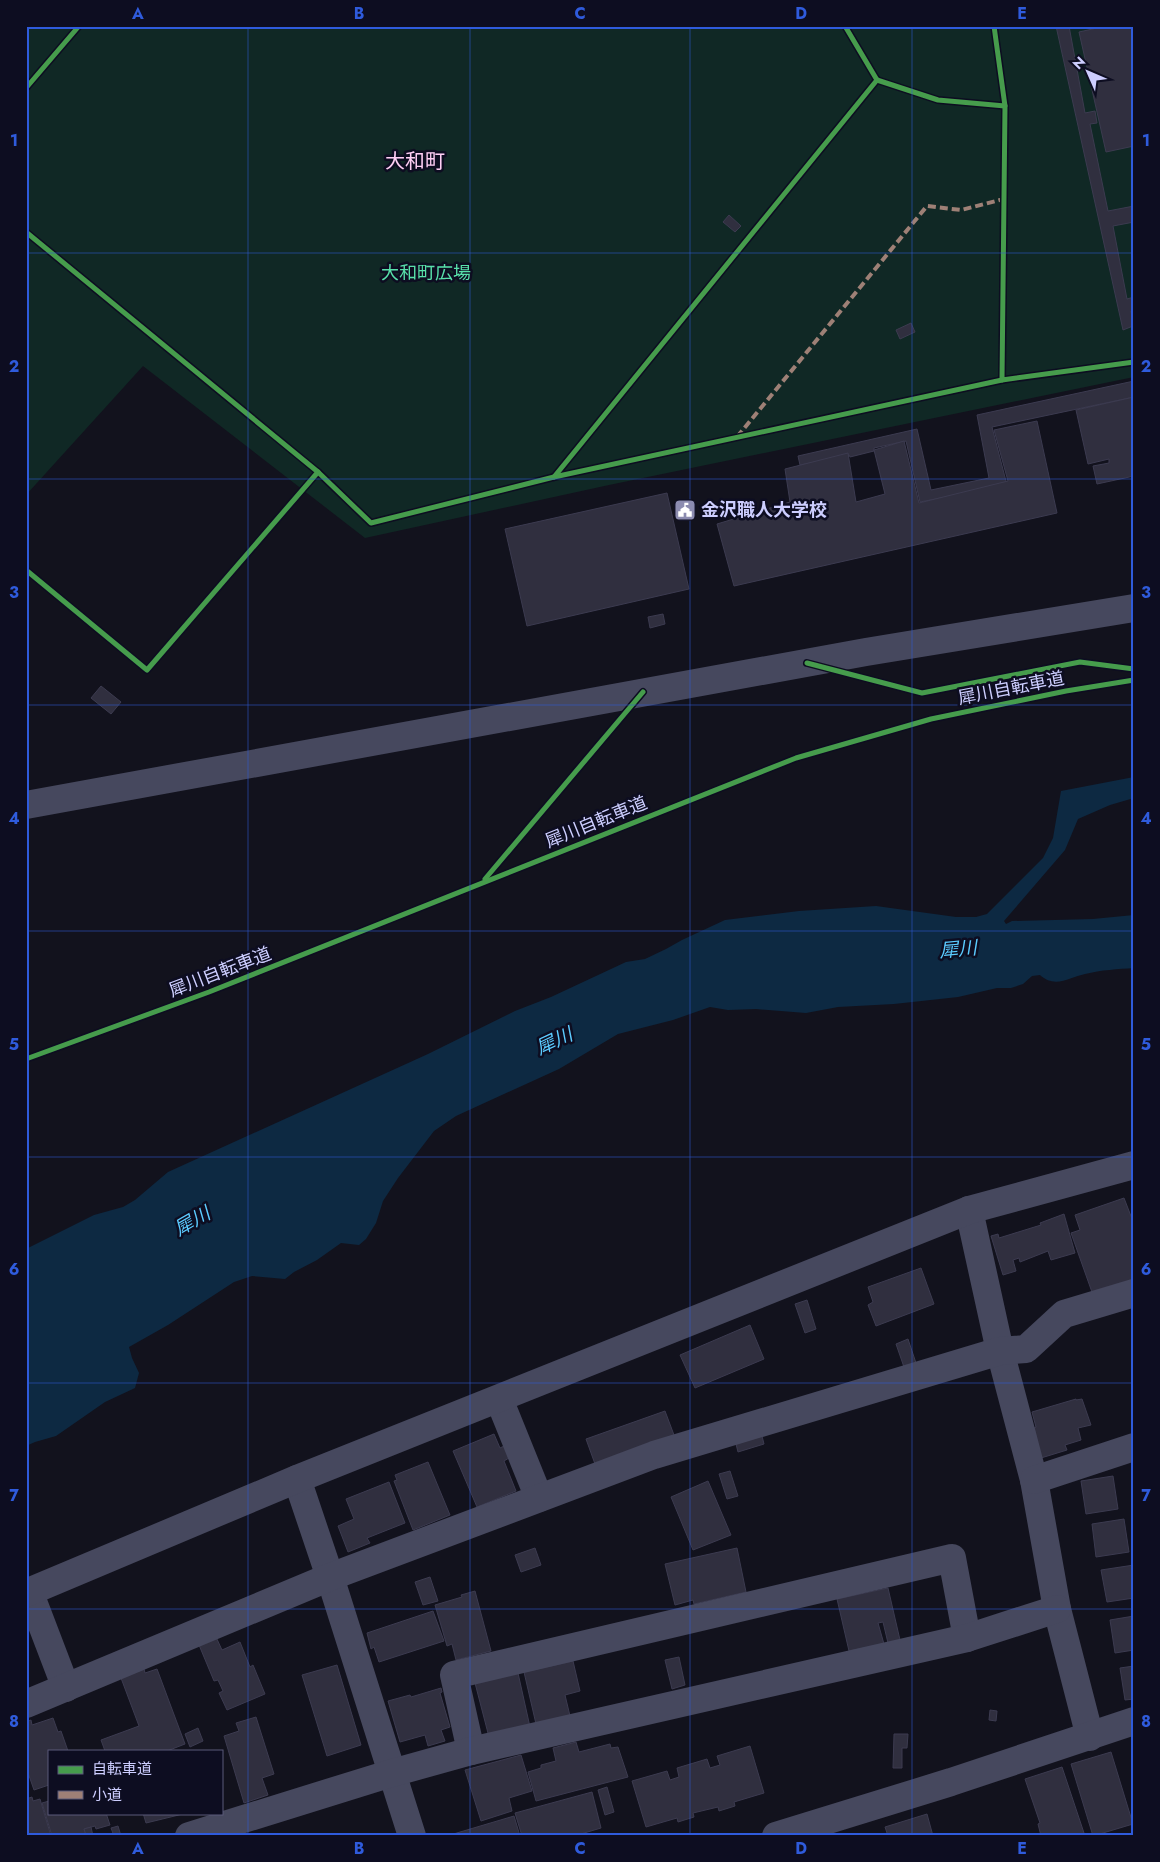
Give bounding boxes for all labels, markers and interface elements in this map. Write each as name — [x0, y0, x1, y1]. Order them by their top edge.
text: A — [131, 2, 144, 25]
text: B — [354, 2, 364, 25]
text: C — [574, 2, 586, 25]
text: D — [795, 2, 807, 25]
text: E — [1017, 2, 1027, 25]
north arrow — [1062, 48, 1112, 98]
text: N — [1068, 52, 1090, 74]
text: 1 — [10, 129, 18, 152]
text: 1 — [1142, 129, 1150, 152]
district label: 大和町 — [385, 147, 445, 176]
park label: 大和町広場 — [381, 260, 471, 286]
text: 2 — [9, 355, 19, 378]
text: 2 — [1141, 355, 1151, 378]
place label: 金沢職人大学校 — [701, 497, 827, 523]
public building icon: 金沢職人大学校 — [673, 498, 697, 522]
text: 3 — [9, 581, 19, 604]
text: 3 — [1141, 581, 1151, 604]
street label: 犀川自転車道 — [956, 665, 1066, 711]
street label: 犀川自転車道 — [541, 790, 651, 854]
text: 4 — [8, 807, 20, 830]
text: 4 — [1140, 807, 1152, 830]
water label: 犀川 — [938, 934, 980, 964]
street label: 犀川自転車道 — [165, 941, 275, 1003]
water label: 犀川 — [531, 1020, 579, 1061]
text: 5 — [9, 1033, 19, 1056]
text: 5 — [1141, 1033, 1151, 1056]
water label: 犀川 — [169, 1199, 217, 1242]
text: 6 — [9, 1258, 19, 1281]
text: 6 — [1141, 1258, 1151, 1281]
text: 7 — [9, 1484, 19, 1507]
text: 7 — [1141, 1484, 1151, 1507]
text: 8 — [9, 1710, 19, 1733]
text: 8 — [1141, 1710, 1151, 1733]
legend — [48, 1750, 222, 1814]
text: 自転車道 — [92, 1758, 152, 1780]
text: 小道 — [92, 1784, 122, 1806]
text: A — [131, 1837, 144, 1860]
text: B — [354, 1837, 364, 1860]
text: C — [574, 1837, 586, 1860]
text: D — [795, 1837, 807, 1860]
text: E — [1017, 1837, 1027, 1860]

